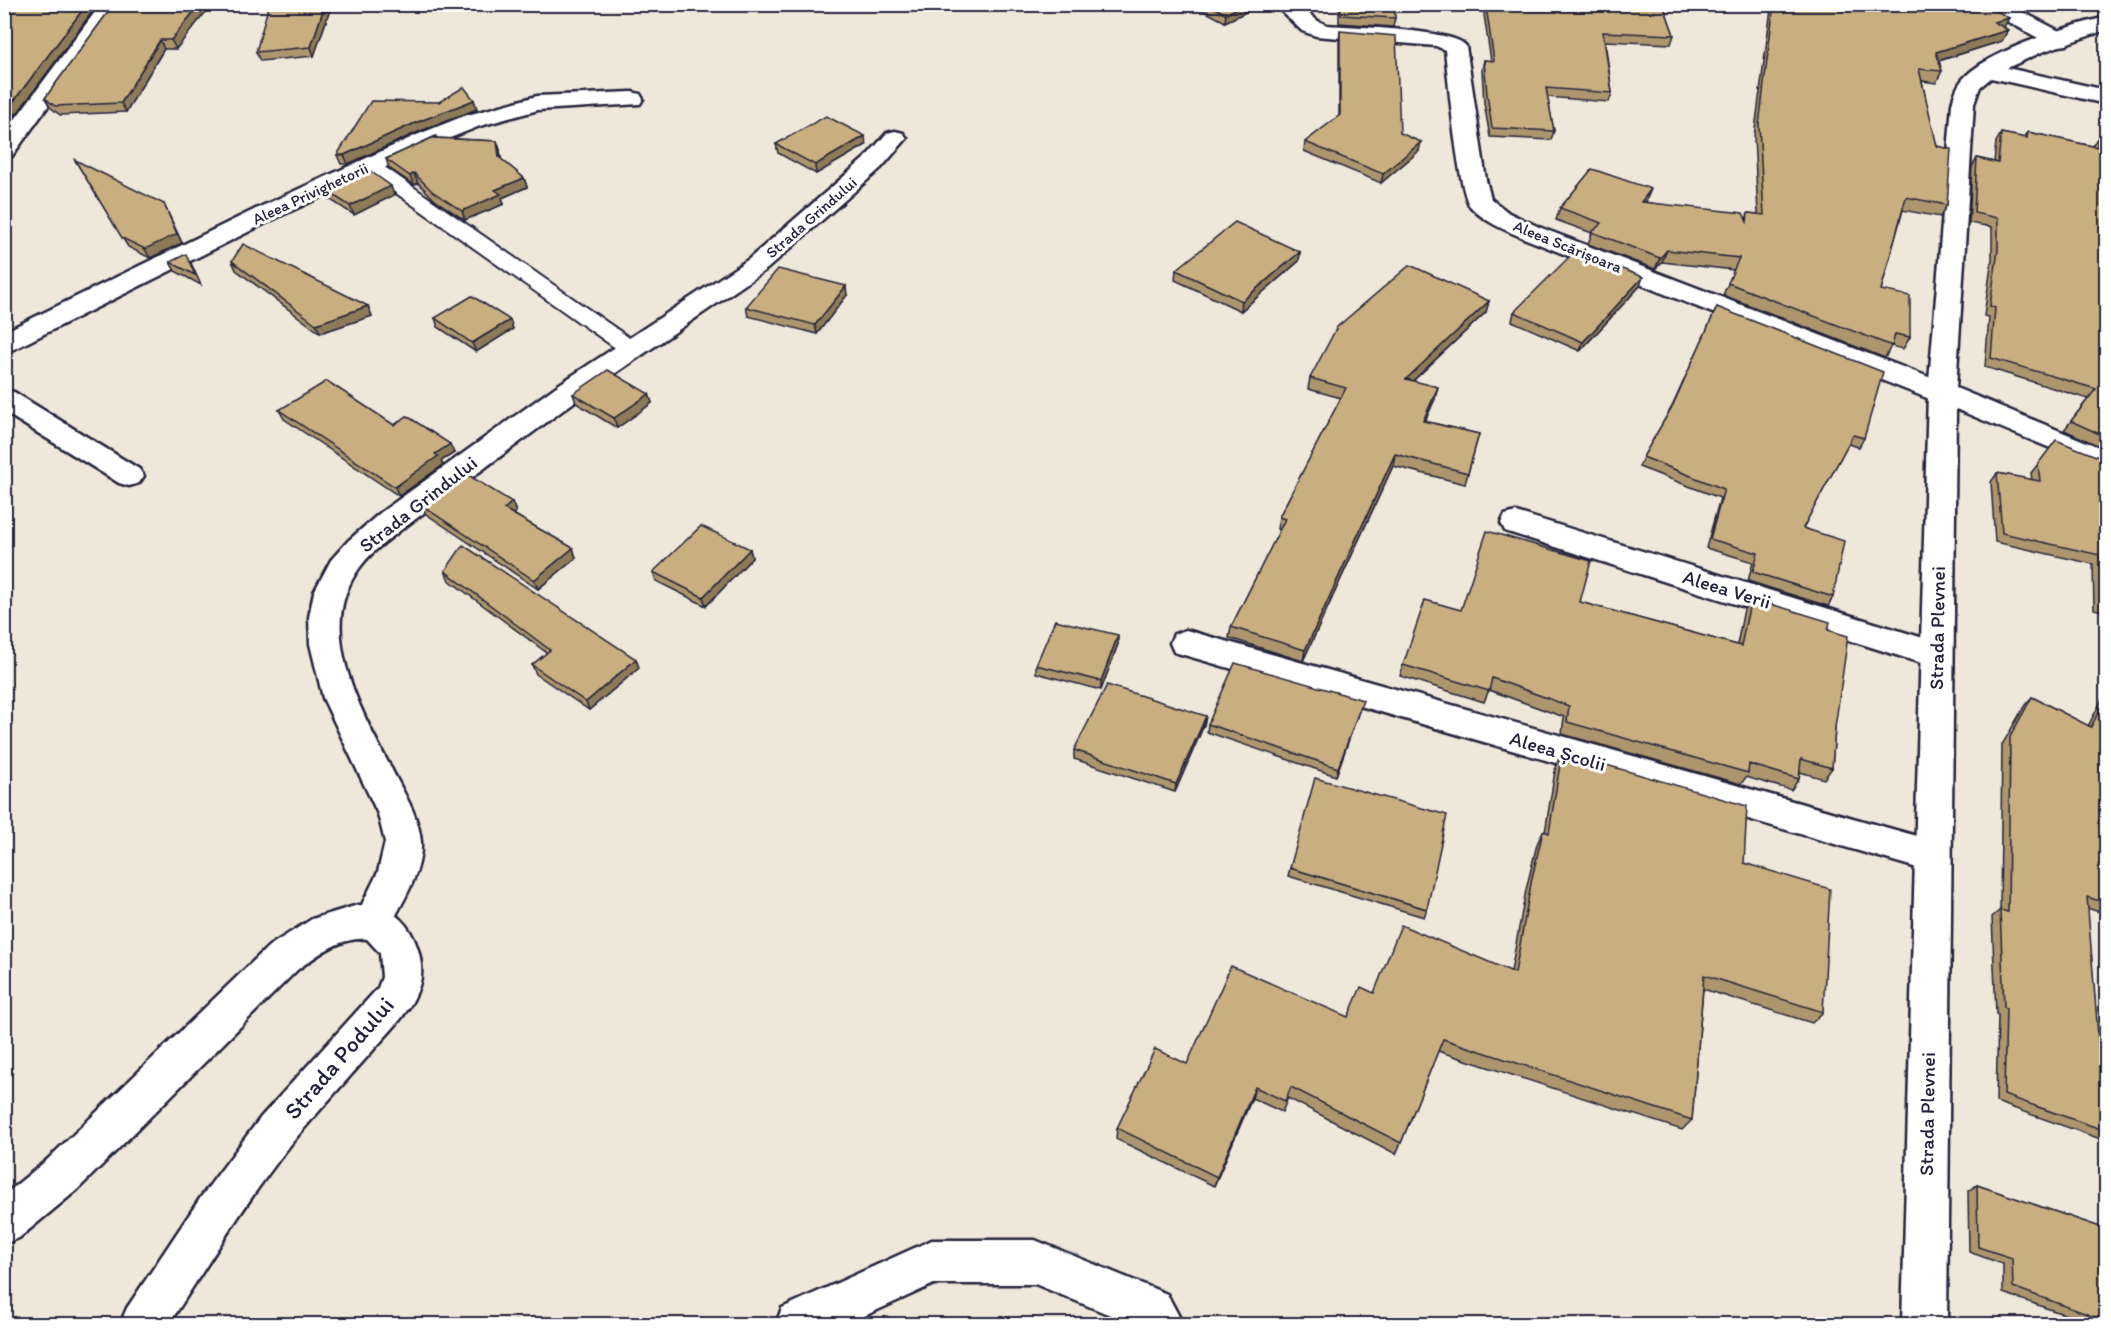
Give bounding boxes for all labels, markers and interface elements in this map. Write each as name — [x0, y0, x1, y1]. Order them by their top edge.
street label: Aleea Privighetorii — [249, 158, 371, 229]
street label: Strada Grindului — [762, 173, 861, 262]
street label: Aleea Scărișoara — [1511, 216, 1625, 277]
street label: Strada Grindului — [354, 451, 482, 557]
street label: Aleea Verii — [1680, 564, 1774, 614]
street label: Strada Plevnei — [1924, 566, 1950, 690]
street label: Aleea Școlii — [1507, 726, 1609, 776]
street label: Strada Podului — [278, 991, 400, 1125]
street label: Strada Plevnei — [1914, 1052, 1940, 1176]

